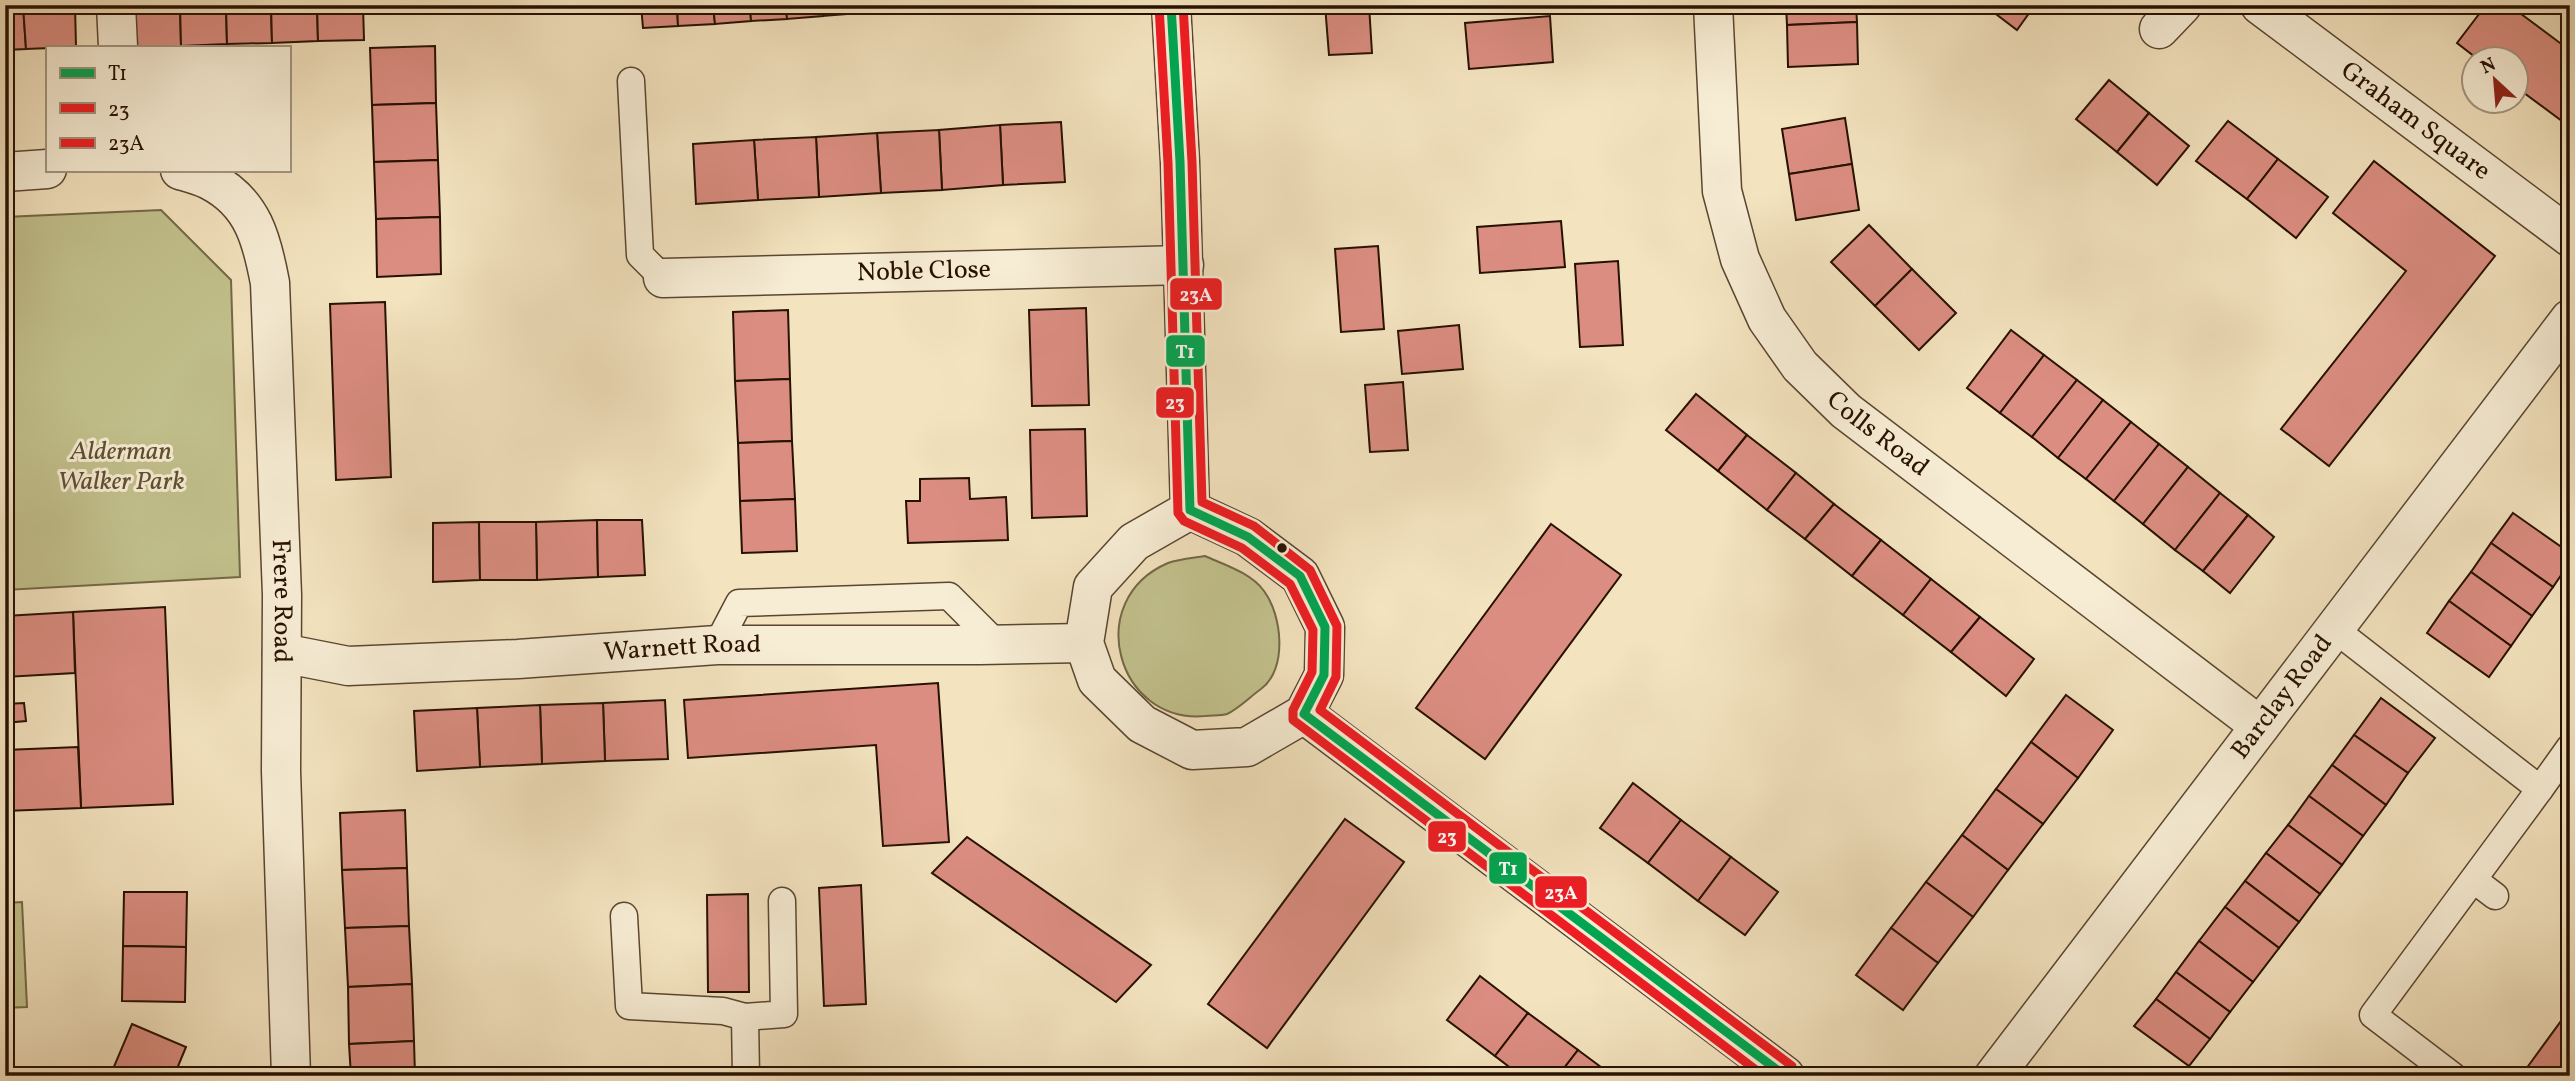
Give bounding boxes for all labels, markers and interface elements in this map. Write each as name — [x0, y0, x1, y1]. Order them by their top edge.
legend — [46, 46, 290, 172]
north arrow — [2460, 46, 2530, 116]
text: N — [2477, 52, 2501, 81]
street label: Graham Square — [2333, 53, 2498, 189]
text: T1 — [108, 60, 127, 89]
text: 23 — [108, 96, 129, 125]
text: 23A — [108, 130, 144, 159]
street label: Noble Close — [856, 252, 991, 291]
line badge: 23A — [1169, 277, 1223, 311]
text: 23A — [1180, 283, 1213, 309]
line badge: T1 — [1165, 334, 1206, 368]
text: T1 — [1175, 340, 1195, 366]
street label: Colls Road — [1818, 383, 1936, 486]
line badge: 23 — [1155, 386, 1195, 419]
text: 23 — [1165, 391, 1185, 417]
park label: Alderman Walker Park — [58, 434, 184, 500]
street label: Frere Road — [262, 538, 300, 663]
unlabelled marker — [1275, 541, 1289, 555]
street label: Warnett Road — [602, 627, 761, 671]
street label: Barclay Road — [2223, 627, 2341, 767]
line badge: 23 — [1427, 820, 1467, 853]
text: 23 — [1437, 825, 1457, 851]
line badge: T1 — [1488, 851, 1528, 885]
text: T1 — [1498, 857, 1518, 883]
line badge: 23A — [1534, 875, 1588, 909]
text: 23A — [1545, 881, 1578, 907]

